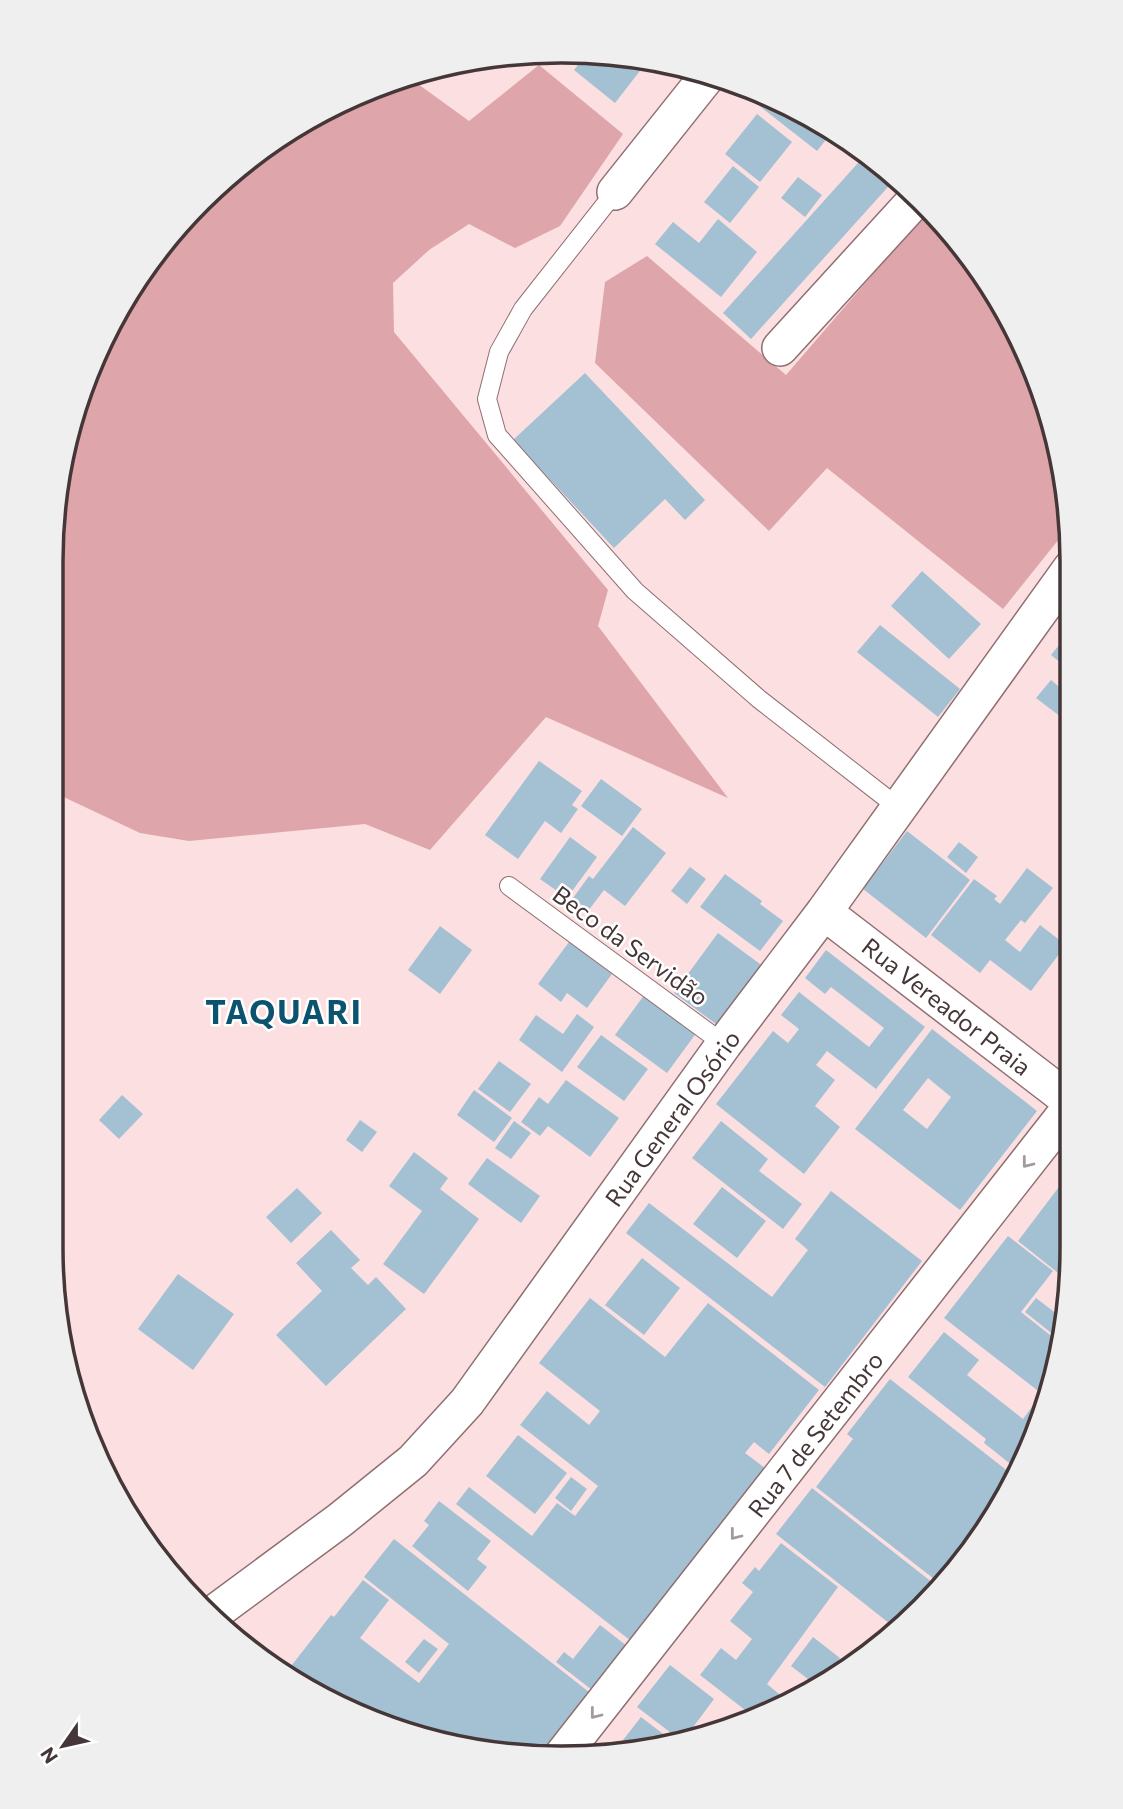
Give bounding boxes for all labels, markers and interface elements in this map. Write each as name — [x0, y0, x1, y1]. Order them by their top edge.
street label: Beco da Servidão — [547, 879, 715, 1011]
street label: Rua Vereador Praia — [857, 931, 1037, 1081]
district label: TAQUARI — [205, 991, 363, 1031]
street label: Rua General Osório — [598, 1024, 746, 1212]
one-way arrow — [1022, 1155, 1035, 1168]
street label: Rua 7 de Setembro — [741, 1345, 889, 1523]
one-way arrow — [731, 1527, 744, 1539]
one-way arrow — [590, 1706, 603, 1718]
north arrow — [28, 1711, 98, 1781]
text: N — [35, 1743, 62, 1768]

